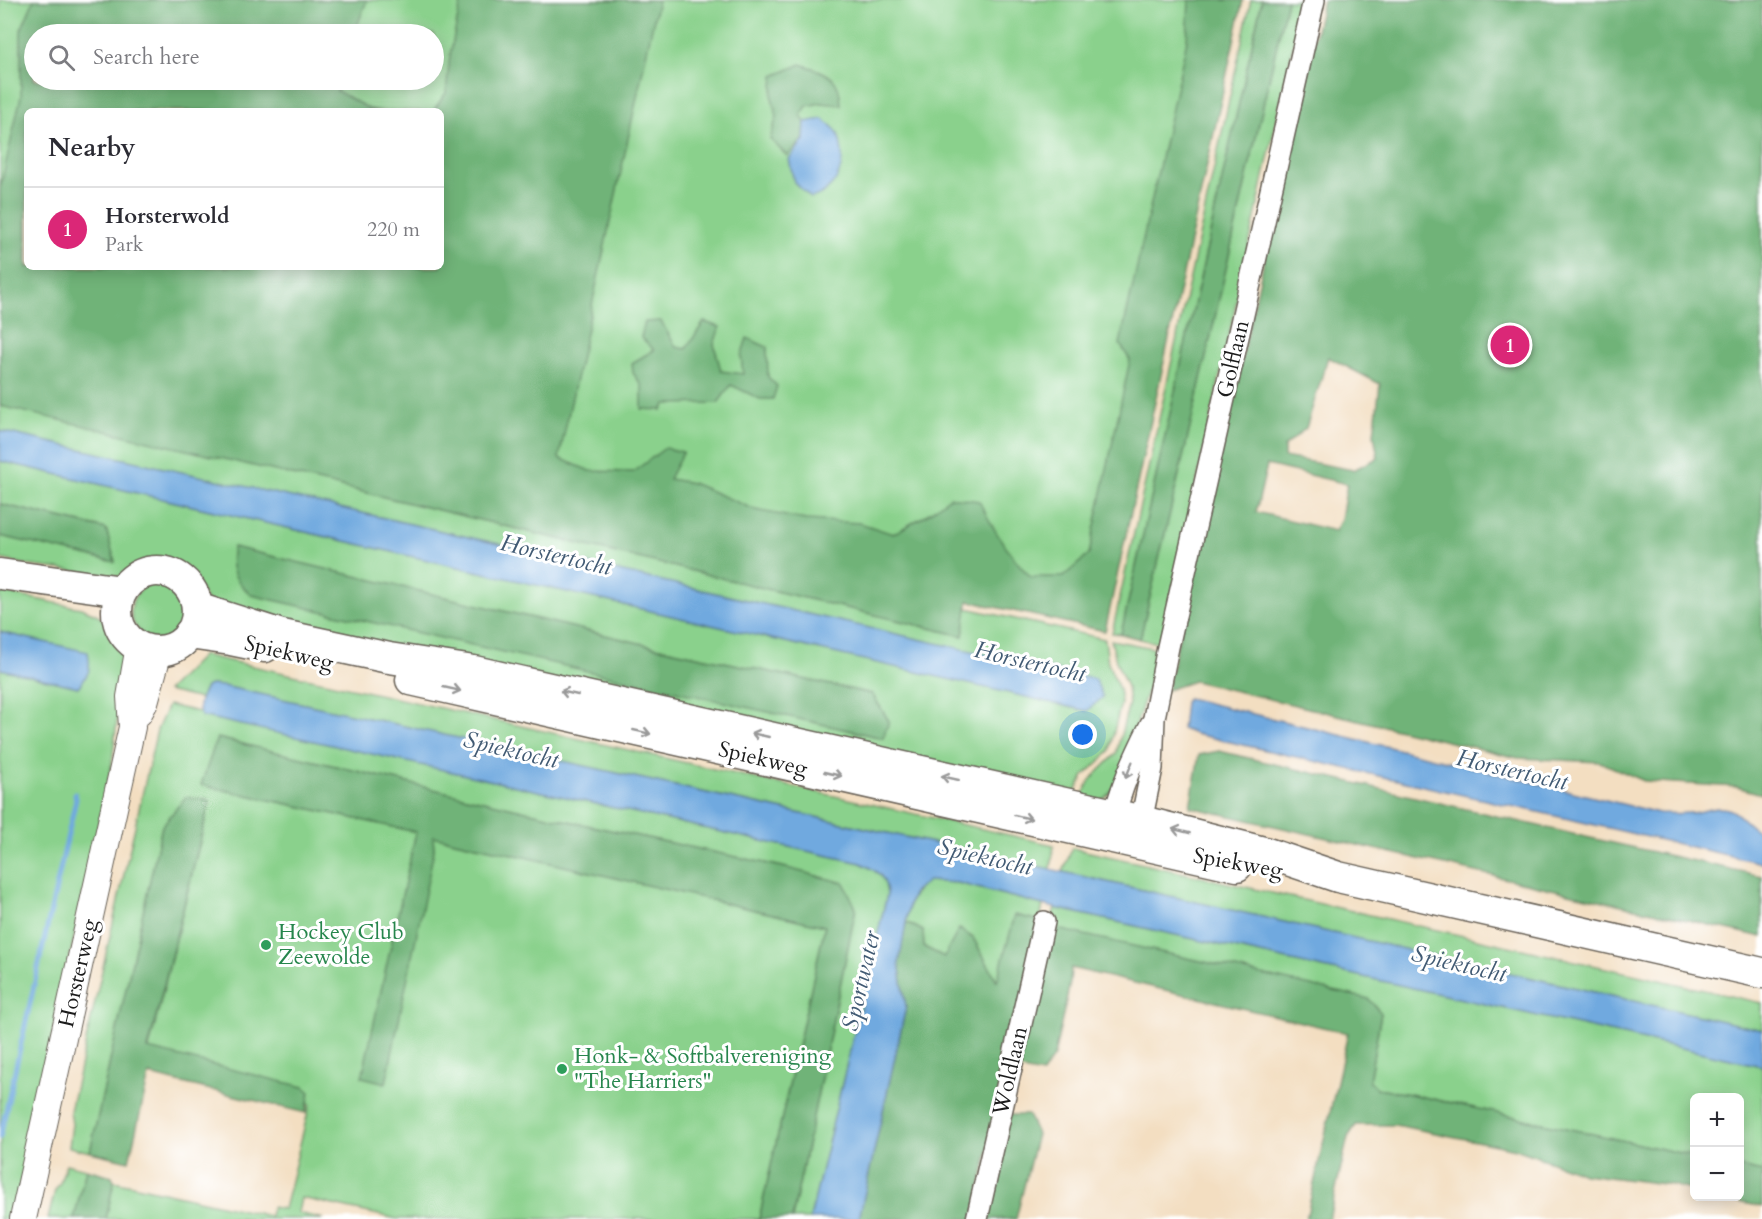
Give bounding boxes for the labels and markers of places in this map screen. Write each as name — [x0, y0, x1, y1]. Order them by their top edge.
pin: 1 — [1490, 322, 1530, 368]
place label: Hockey Club Zeewolde — [278, 917, 404, 972]
marker: Hockey Club Zeewolde — [259, 938, 273, 952]
place label: Honk- & Softbalvereniging "The Harriers" — [574, 1041, 832, 1096]
marker: Honk- & Softbalvereniging "The Harriers" — [555, 1062, 569, 1076]

